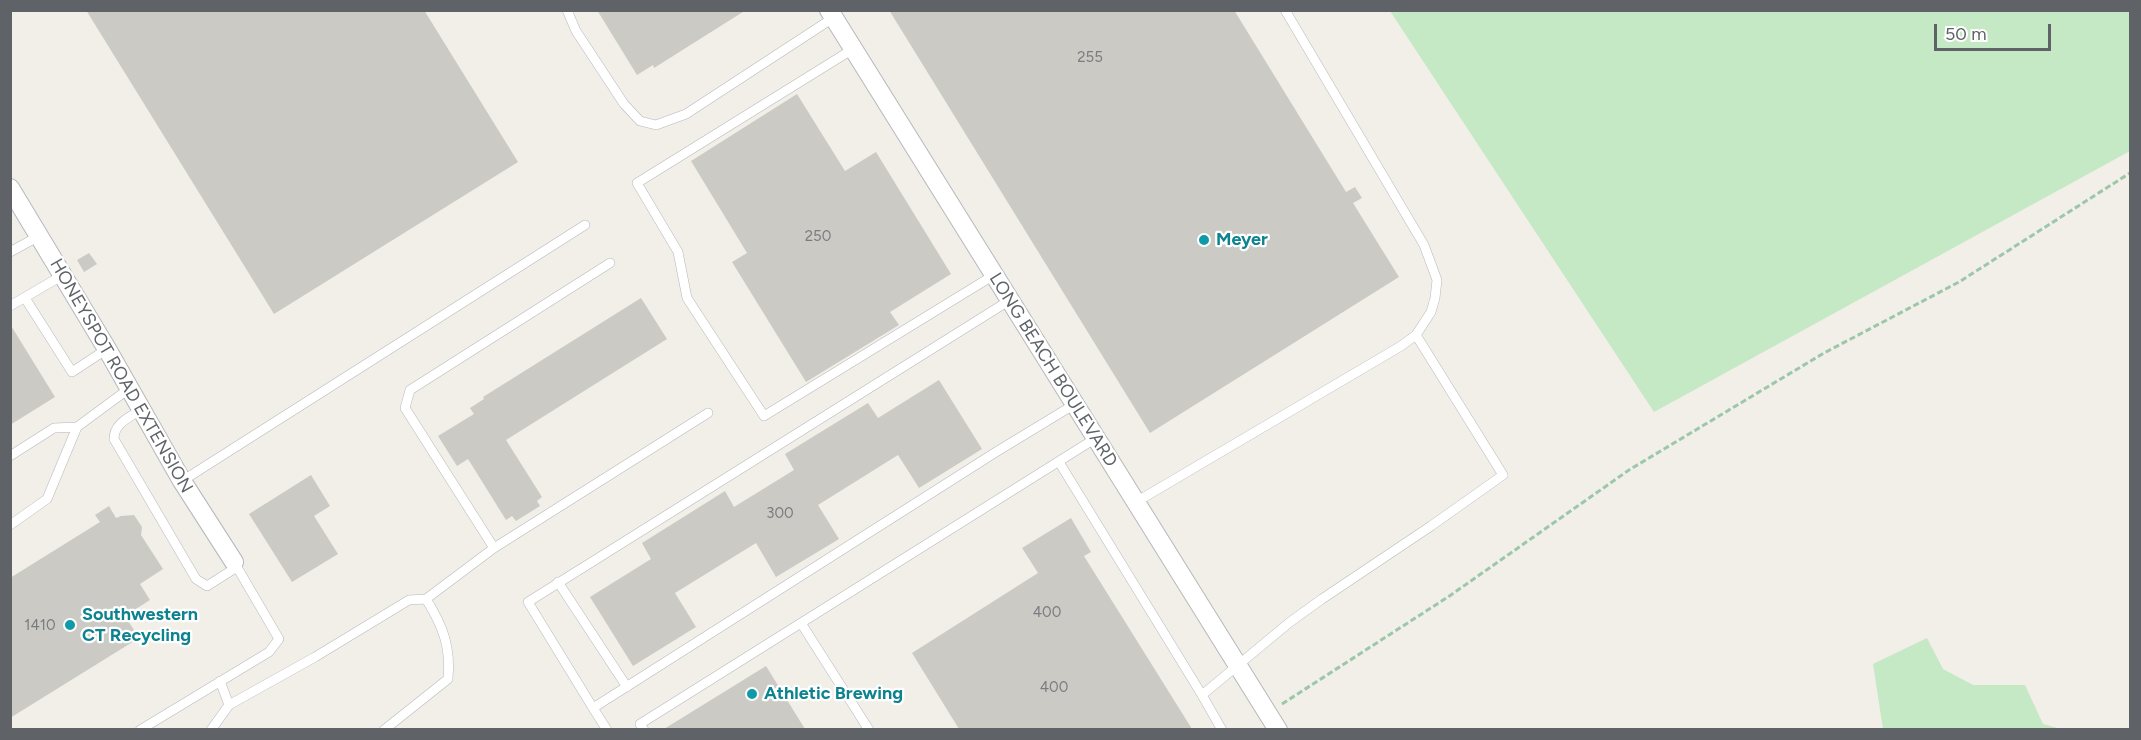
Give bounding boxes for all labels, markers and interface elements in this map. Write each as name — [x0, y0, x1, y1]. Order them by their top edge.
scale bar — [1937, 12, 2054, 50]
text: 50 m — [1945, 23, 1987, 45]
house number: 255 — [1077, 49, 1103, 67]
house number: 250 — [805, 228, 831, 246]
place label: Meyer — [1216, 229, 1268, 251]
marker: Meyer — [1197, 233, 1211, 247]
street label: HONEYSPOT ROAD EXTENSION — [45, 255, 197, 497]
street label: LONG BEACH BOULEVARD — [984, 269, 1122, 471]
house number: 300 — [766, 505, 794, 523]
place label: Southwestern CT Recycling — [82, 604, 198, 646]
house number: 400 — [1033, 604, 1061, 622]
house number: 1410 — [24, 617, 56, 635]
marker: Southwestern CT Recycling — [63, 618, 77, 632]
house number: 400 — [1040, 679, 1068, 697]
place label: Athletic Brewing — [764, 683, 903, 705]
marker: Athletic Brewing — [745, 687, 759, 701]

